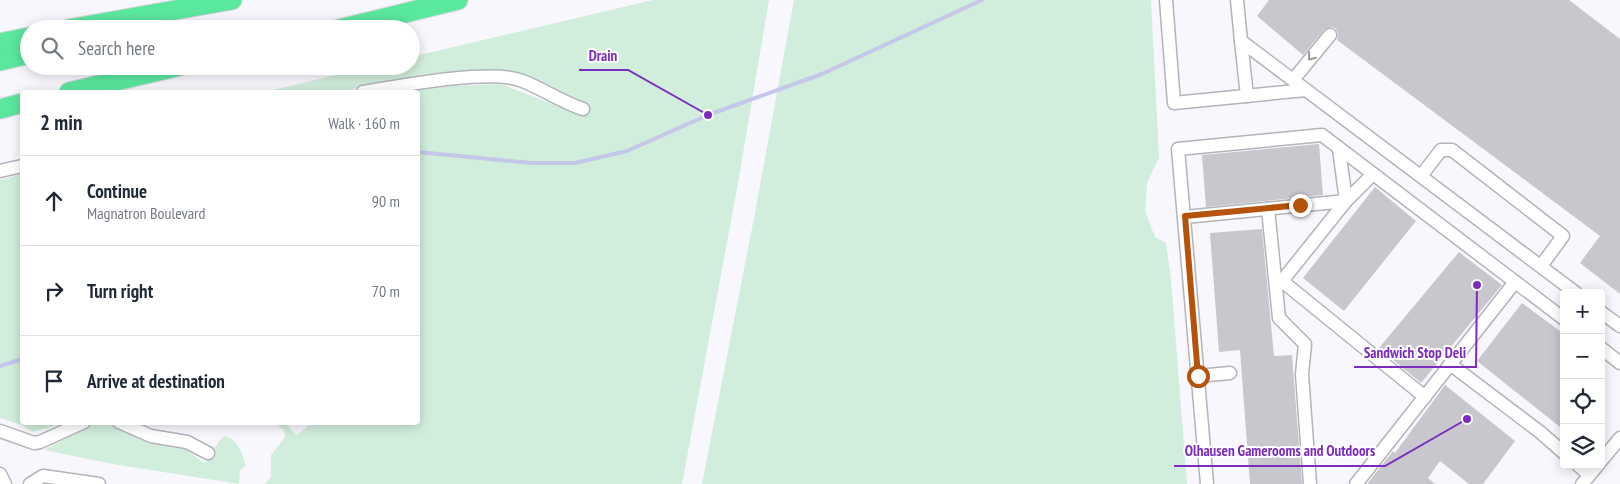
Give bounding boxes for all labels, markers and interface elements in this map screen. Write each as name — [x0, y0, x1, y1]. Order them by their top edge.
search box — [20, 20, 420, 75]
icon: search — [38, 34, 66, 62]
text: Search here — [78, 36, 155, 60]
callout: Drain — [579, 40, 628, 70]
text: Drain — [589, 46, 618, 65]
one-way arrow — [1308, 52, 1317, 61]
text: 2 min — [40, 109, 82, 136]
text: Walk · 160 m — [328, 113, 400, 133]
text: Continue — [87, 179, 147, 203]
icon: ahead — [40, 187, 68, 215]
text: 90 m — [372, 191, 400, 211]
route end — [1289, 194, 1312, 217]
text: Magnatron Boulevard — [87, 203, 205, 223]
icon: right — [40, 277, 68, 305]
text: Turn right — [87, 279, 153, 303]
text: 70 m — [372, 281, 400, 301]
map controls — [1560, 289, 1605, 469]
button: + — [1560, 289, 1605, 334]
button: − — [1560, 334, 1605, 379]
callout: Sandwich Stop Deli — [1354, 337, 1476, 367]
text: Sandwich Stop Deli — [1364, 343, 1466, 362]
route start — [1187, 365, 1210, 388]
icon: arrive — [40, 367, 68, 395]
text: Arrive at destination — [87, 369, 225, 393]
button: locate — [1560, 379, 1605, 424]
button: layers — [1560, 424, 1605, 469]
callout: Olhausen Gamerooms and Outdoors — [1174, 436, 1385, 466]
text: Olhausen Gamerooms and Outdoors — [1185, 441, 1375, 460]

